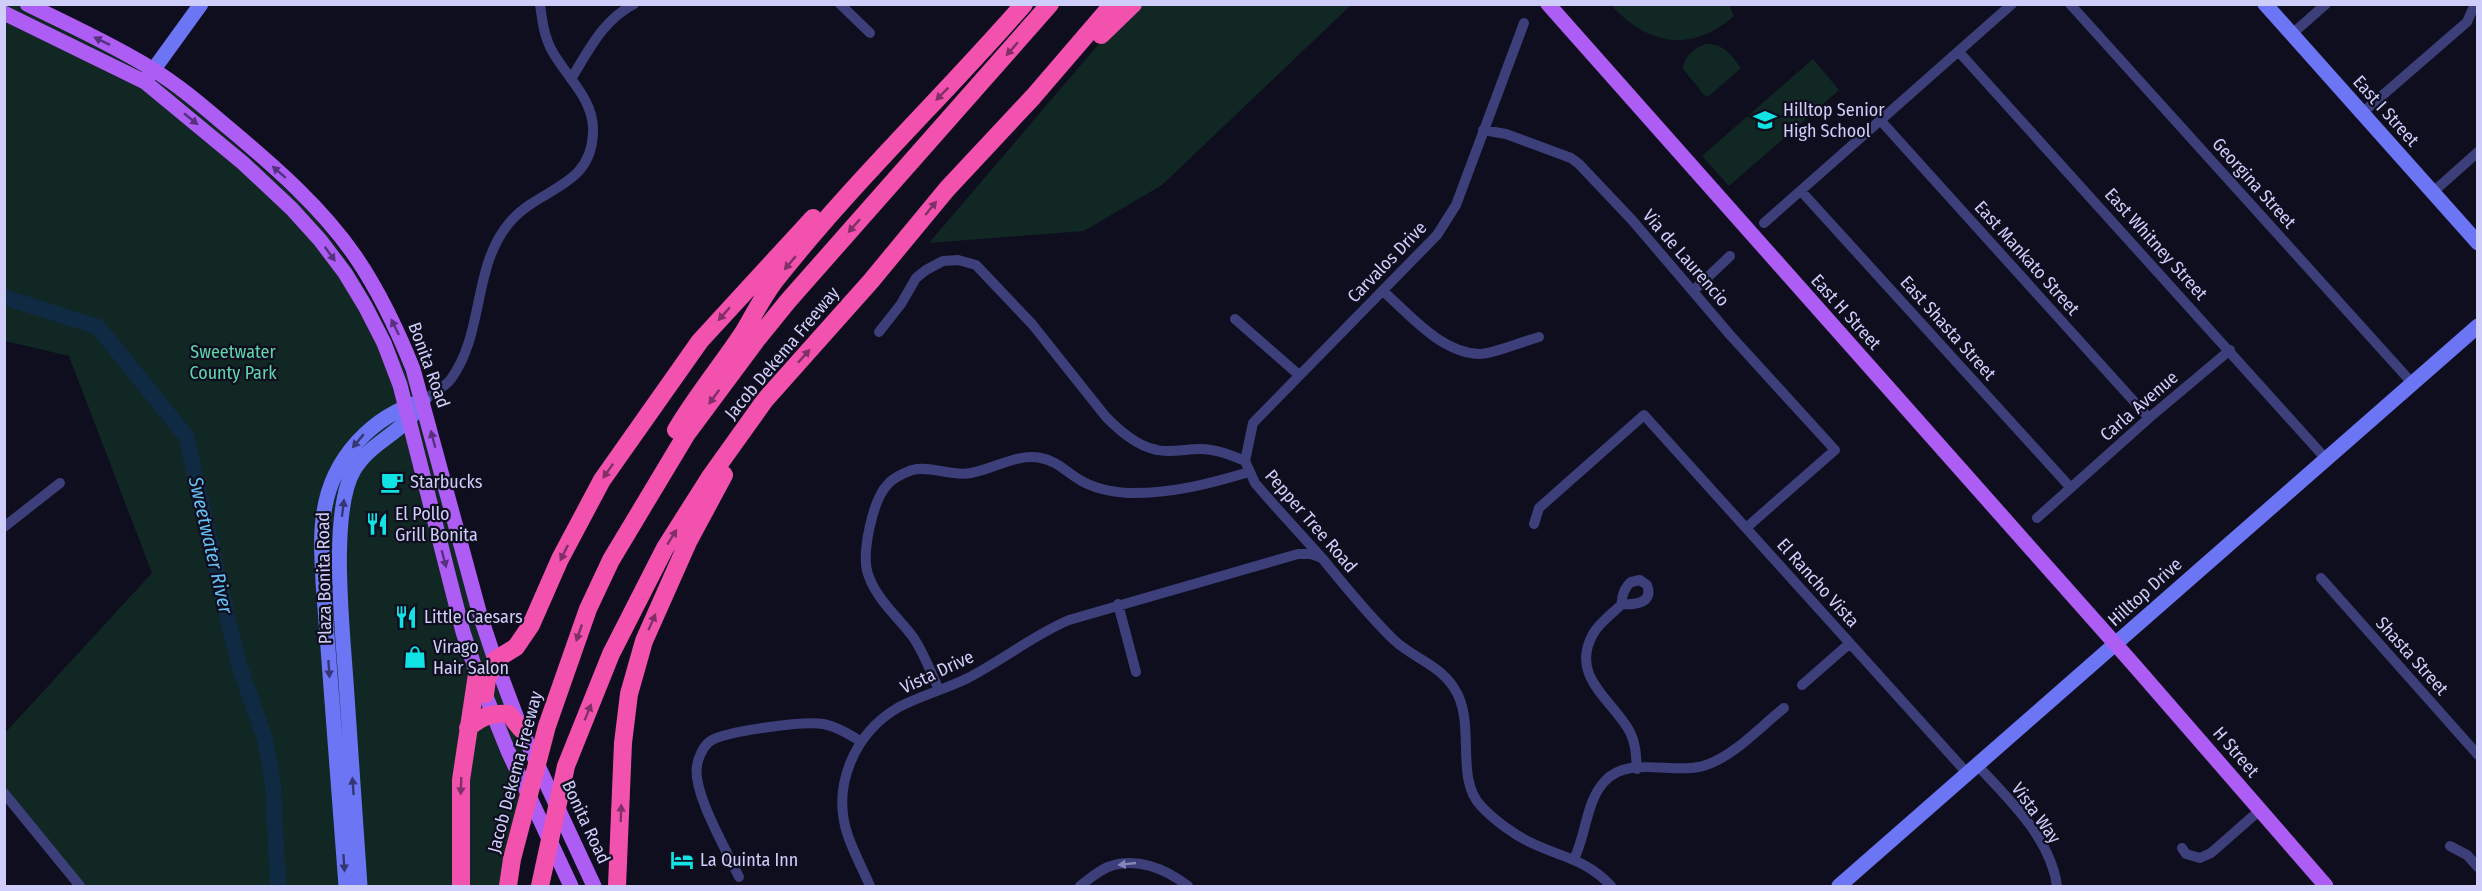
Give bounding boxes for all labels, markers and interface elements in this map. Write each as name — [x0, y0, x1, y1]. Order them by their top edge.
one-way arrow — [94, 37, 111, 46]
one-way arrow — [1006, 41, 1019, 56]
street label: East I Street — [2348, 71, 2424, 151]
one-way arrow — [936, 86, 950, 100]
place label: Hilltop Senior High School — [1783, 99, 1885, 142]
school or university icon: Hilltop Senior High School — [1752, 107, 1778, 133]
one-way arrow — [183, 112, 199, 125]
street label: Georgina Street — [2208, 133, 2301, 233]
one-way arrow — [271, 165, 286, 179]
street label: East Whitney Street — [2100, 184, 2212, 305]
street label: East Mankato Street — [1970, 196, 2084, 320]
one-way arrow — [925, 200, 938, 216]
street label: Via de Laurencio — [1638, 205, 1734, 311]
street label: Carvalos Drive — [1343, 217, 1431, 307]
one-way arrow — [848, 218, 861, 233]
one-way arrow — [324, 246, 336, 261]
one-way arrow — [784, 255, 797, 271]
street label: East H Street — [1806, 270, 1886, 354]
street label: East Shasta Street — [1895, 271, 2001, 385]
street label: Jacob Dekema Freeway — [720, 282, 844, 424]
one-way arrow — [717, 306, 730, 322]
one-way arrow — [390, 318, 400, 335]
street label: Bonita Road — [403, 319, 455, 411]
park label: Sweetwater County Park — [189, 341, 277, 384]
one-way arrow — [797, 349, 810, 364]
street label: Carla Avenue — [2096, 366, 2182, 446]
one-way arrow — [708, 388, 720, 404]
one-way arrow — [428, 430, 437, 448]
one-way arrow — [352, 433, 365, 448]
one-way arrow — [602, 463, 614, 479]
street label: Pepper Tree Road — [1260, 465, 1362, 577]
cafe icon: Starbucks — [379, 469, 405, 495]
place label: Starbucks — [410, 471, 483, 493]
water label: Sweetwater River — [183, 473, 239, 617]
one-way arrow — [338, 498, 347, 517]
place label: El Pollo Grill Bonita — [395, 503, 478, 546]
restaurant icon: El Pollo Grill Bonita — [364, 511, 390, 537]
street label: Plaza Bonita Road — [312, 512, 336, 644]
one-way arrow — [667, 529, 678, 545]
street label: El Rancho Vista — [1772, 534, 1864, 632]
one-way arrow — [559, 544, 569, 562]
one-way arrow — [440, 551, 449, 569]
street label: Hilltop Drive — [2103, 553, 2187, 631]
restaurant icon: Little Caesars — [393, 604, 419, 630]
place label: Little Caesars — [424, 606, 523, 628]
street label: Shasta Street — [2371, 612, 2453, 700]
one-way arrow — [647, 613, 657, 631]
one-way arrow — [574, 625, 584, 643]
place label: Virago Hair Salon — [433, 636, 509, 679]
shop icon: Virago Hair Salon — [402, 644, 428, 670]
street label: Vista Drive — [897, 645, 977, 699]
one-way arrow — [324, 659, 333, 678]
street label: Jacob Dekema Freeway — [483, 689, 547, 855]
one-way arrow — [584, 703, 593, 721]
street label: H Street — [2208, 722, 2264, 782]
one-way arrow — [456, 776, 466, 795]
one-way arrow — [349, 777, 358, 796]
street label: Bonita Road — [557, 777, 615, 867]
street label: Vista Way — [2007, 778, 2065, 848]
one-way arrow — [616, 803, 625, 822]
hotel icon: La Quinta Inn — [669, 847, 695, 873]
place label: La Quinta Inn — [700, 849, 798, 871]
one-way arrow — [339, 854, 349, 873]
one-way arrow — [1118, 859, 1137, 869]

